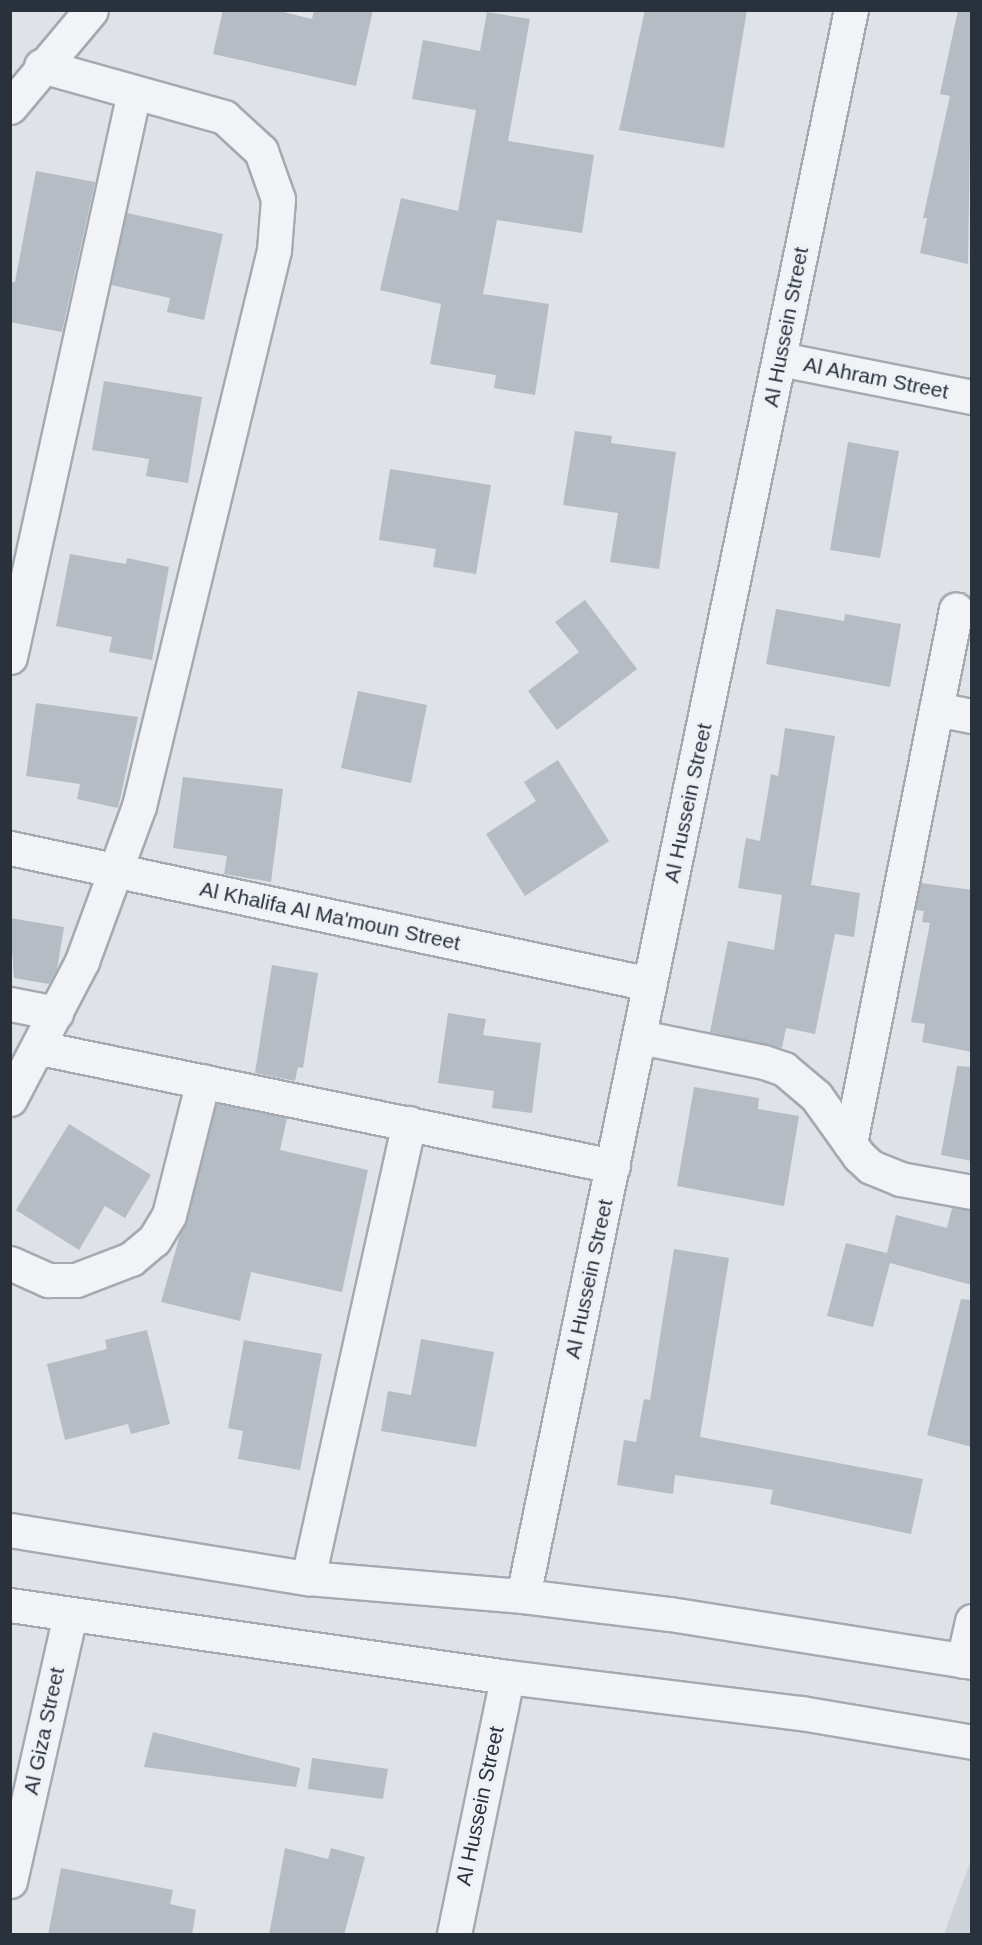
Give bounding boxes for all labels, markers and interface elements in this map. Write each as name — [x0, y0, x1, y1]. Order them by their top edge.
street label: Al Hussein Street — [758, 245, 814, 409]
street label: Al Ahram Street — [801, 351, 951, 405]
street label: Al Hussein Street — [659, 721, 717, 885]
street label: Al Khalifa Al Ma'moun Street — [197, 876, 463, 956]
street label: Al Hussein Street — [560, 1197, 618, 1361]
street label: Al Giza Street — [18, 1665, 70, 1797]
street label: Al Hussein Street — [451, 1724, 509, 1888]

